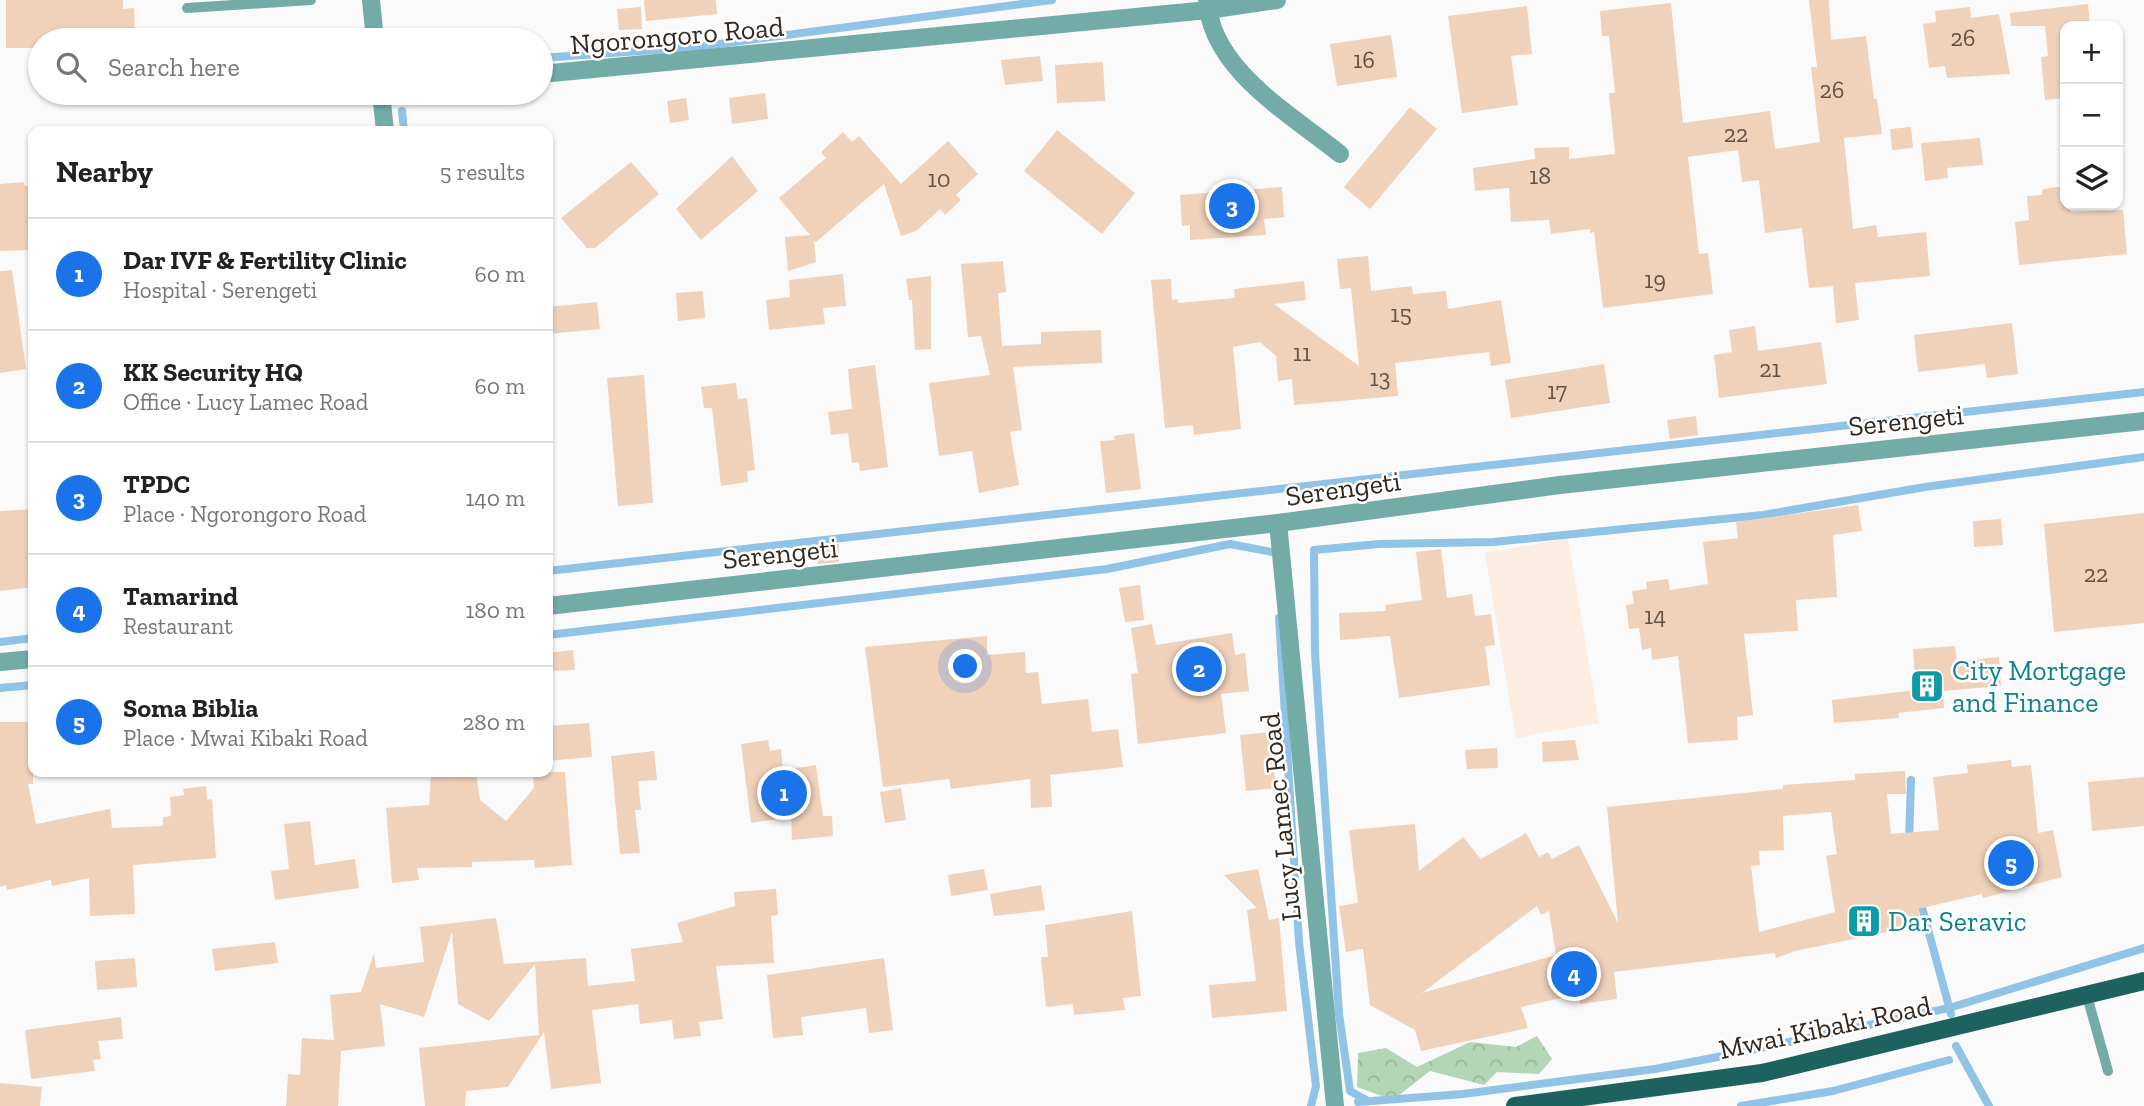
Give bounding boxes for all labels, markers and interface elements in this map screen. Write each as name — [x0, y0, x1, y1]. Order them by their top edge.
street label: Ngorongoro Road — [569, 10, 785, 61]
map controls — [2060, 21, 2123, 210]
button: + — [2060, 21, 2123, 84]
house number: 26 — [1950, 23, 1976, 52]
search box — [28, 28, 553, 105]
house number: 16 — [1353, 45, 1375, 74]
icon: search — [52, 48, 90, 86]
text: Search here — [108, 51, 240, 83]
house number: 26 — [1819, 75, 1845, 104]
button: − — [2060, 84, 2123, 147]
house number: 22 — [1724, 119, 1748, 148]
button: layers — [2060, 147, 2123, 210]
text: Nearby — [56, 154, 153, 190]
text: 5 results — [440, 158, 525, 186]
house number: 18 — [1529, 161, 1551, 190]
house number: 10 — [927, 164, 951, 193]
pin: 3 — [1209, 180, 1255, 232]
text: Dar IVF & Fertility Clinic — [123, 244, 407, 276]
text: 1 — [74, 260, 84, 288]
text: 60 m — [474, 260, 525, 288]
house number: 19 — [1644, 265, 1666, 294]
text: Hospital · Serengeti — [123, 276, 317, 304]
house number: 15 — [1390, 299, 1412, 328]
house number: 11 — [1293, 338, 1311, 367]
house number: 21 — [1759, 354, 1781, 383]
text: KK Security HQ — [123, 356, 303, 388]
house number: 13 — [1370, 363, 1390, 392]
text: 2 — [73, 372, 85, 400]
text: 60 m — [474, 372, 525, 400]
house number: 17 — [1547, 376, 1567, 405]
text: Office · Lucy Lamec Road — [123, 388, 369, 416]
street label: Serengeti — [1847, 398, 1966, 443]
street label: Serengeti — [1283, 464, 1403, 513]
text: TPDC — [123, 468, 190, 500]
text: 3 — [73, 484, 85, 512]
text: 140 m — [465, 484, 525, 512]
text: Place · Ngorongoro Road — [123, 500, 366, 528]
street label: Serengeti — [721, 531, 840, 576]
house number: 22 — [2084, 559, 2108, 588]
text: Tamarind — [123, 580, 238, 612]
text: 4 — [72, 596, 86, 624]
text: 180 m — [465, 596, 525, 624]
house number: 14 — [1644, 601, 1666, 630]
text: Restaurant — [123, 612, 233, 640]
pin: 2 — [1176, 643, 1222, 695]
your location — [948, 649, 982, 683]
place label: City Mortgage and Finance — [1952, 654, 2126, 719]
building icon: City Mortgage and Finance — [1908, 667, 1946, 705]
text: Soma Biblia — [123, 692, 259, 724]
text: 5 — [73, 708, 85, 736]
text: 280 m — [462, 708, 525, 736]
street label: Lucy Lamec Road — [1253, 711, 1308, 923]
text: Place · Mwai Kibaki Road — [123, 724, 368, 752]
pin: 1 — [761, 767, 807, 819]
pin: 5 — [1988, 837, 2034, 889]
building icon: Dar Seravic — [1845, 902, 1883, 940]
place label: Dar Seravic — [1888, 905, 2027, 938]
pin: 4 — [1551, 948, 1597, 1000]
street label: Mwai Kibaki Road — [1716, 989, 1934, 1066]

